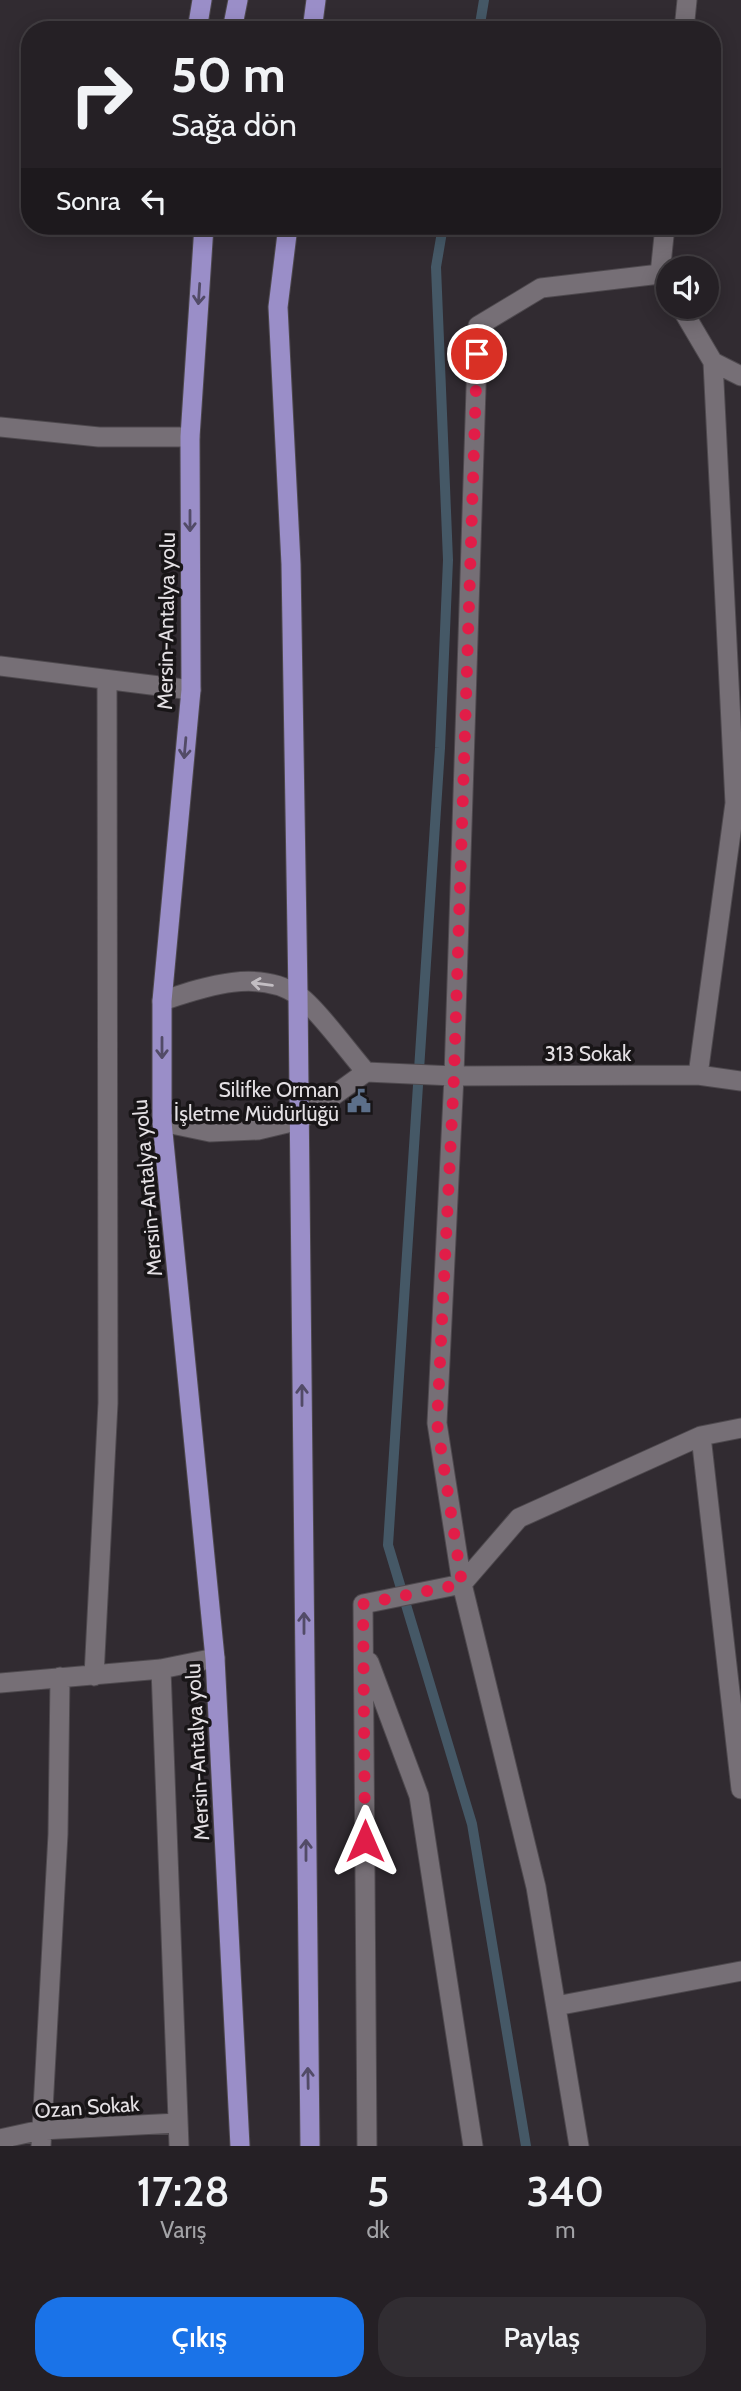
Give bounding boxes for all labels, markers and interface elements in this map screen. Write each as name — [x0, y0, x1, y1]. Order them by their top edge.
text: 50 m — [171, 45, 286, 104]
icon: right — [56, 49, 147, 140]
text: Sağa dön — [171, 105, 297, 144]
icon: left — [135, 182, 173, 220]
text: Sonra — [56, 185, 121, 217]
map controls — [656, 256, 719, 319]
button: sound — [656, 256, 719, 319]
one-way arrow — [193, 282, 206, 305]
pin — [447, 324, 507, 384]
icon: arrive — [458, 335, 496, 373]
one-way arrow — [183, 509, 197, 532]
street label: Mersin-Antalya yolu — [152, 532, 180, 710]
one-way arrow — [179, 736, 192, 759]
one-way arrow — [251, 978, 273, 991]
one-way arrow — [155, 1036, 169, 1059]
street label: 313 Sokak — [545, 1041, 632, 1066]
place label: Silifke Orman İşletme Müdürlüğü — [174, 1077, 339, 1126]
public building icon: Silifke Orman İşletme Müdürlüğü — [345, 1087, 373, 1115]
street label: Mersin-Antalya yolu — [127, 1098, 167, 1278]
one-way arrow — [295, 1384, 309, 1407]
one-way arrow — [297, 1612, 311, 1635]
street label: Mersin-Antalya yolu — [180, 1663, 214, 1841]
position arrow — [328, 1804, 402, 1878]
one-way arrow — [299, 1839, 313, 1862]
one-way arrow — [301, 2067, 315, 2090]
street label: Ozan Sokak — [34, 2091, 141, 2123]
text: 17:28 — [137, 2165, 230, 2217]
text: 5 — [367, 2165, 389, 2217]
text: 340 — [526, 2165, 604, 2217]
text: Varış — [160, 2216, 206, 2244]
text: dk — [367, 2216, 390, 2244]
text: m — [555, 2216, 575, 2244]
button: Çıkış — [35, 2297, 364, 2377]
button: Paylaş — [378, 2297, 706, 2377]

